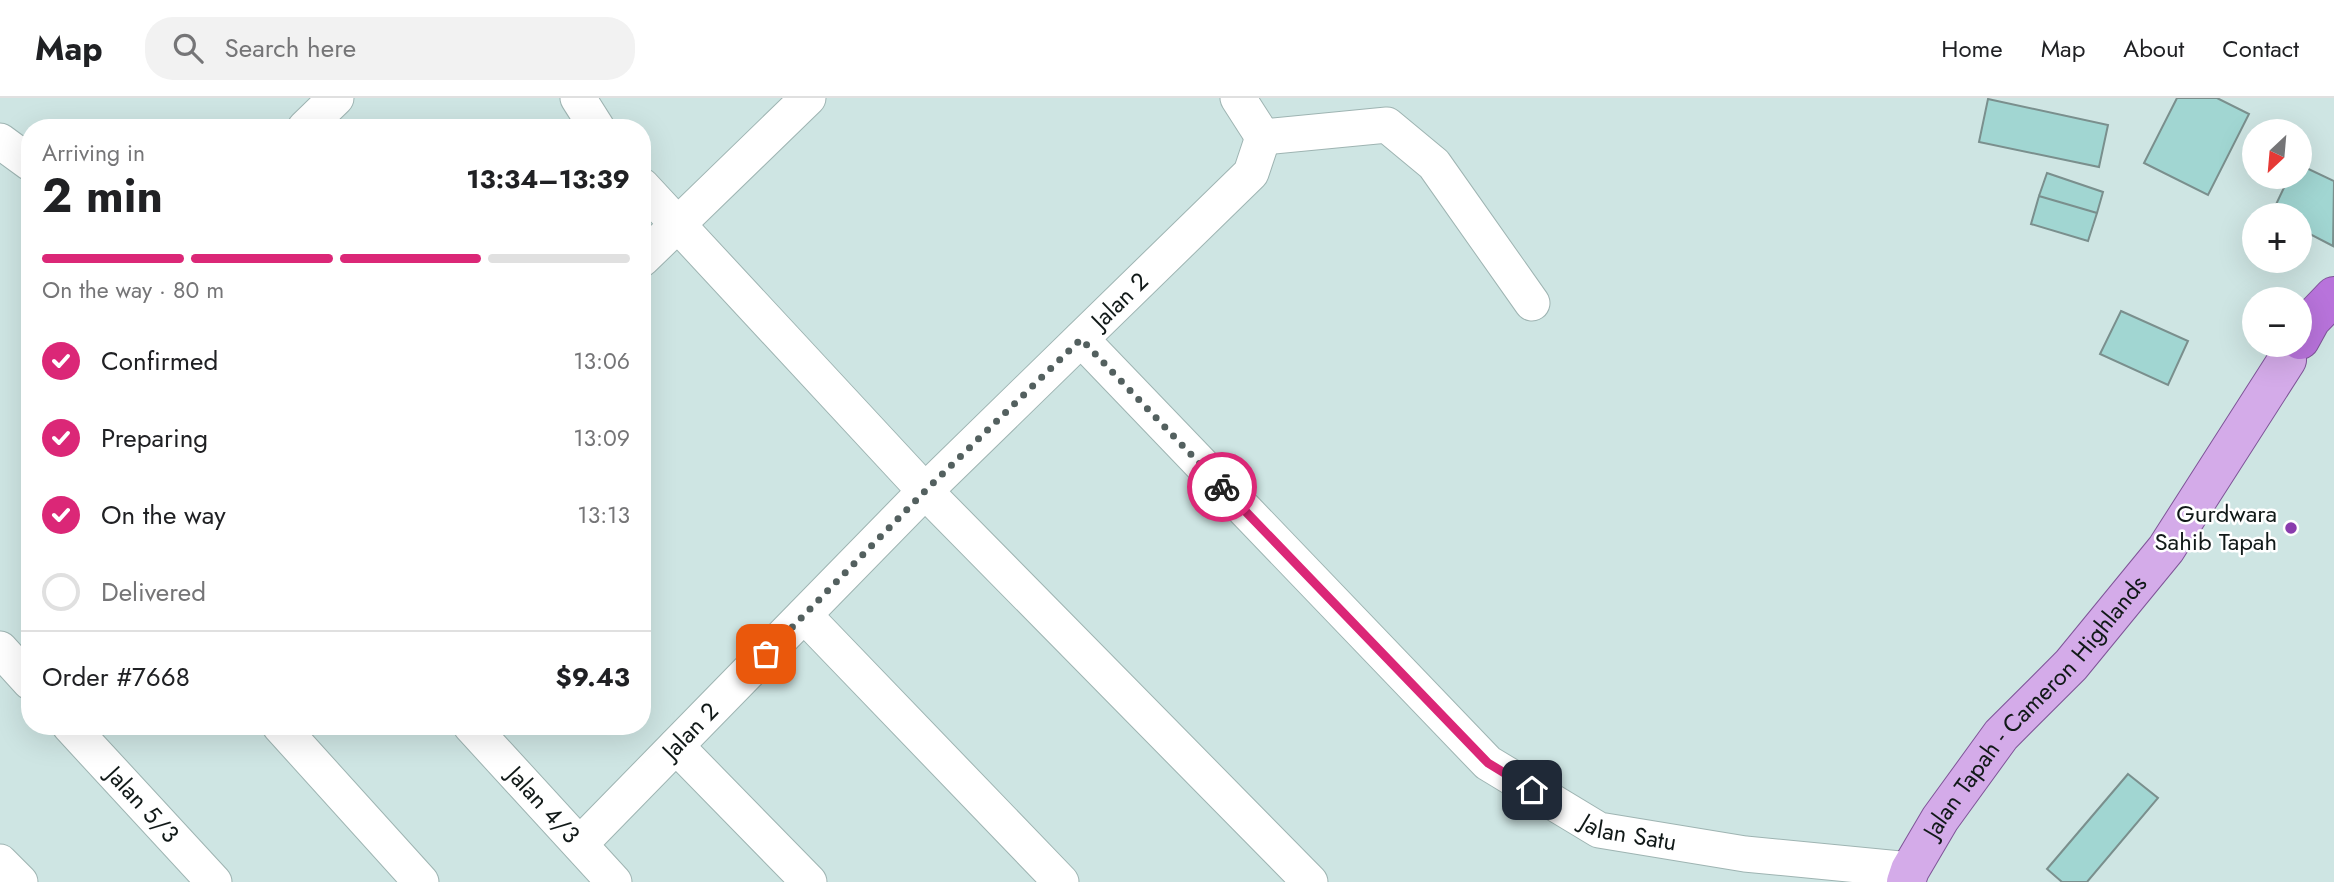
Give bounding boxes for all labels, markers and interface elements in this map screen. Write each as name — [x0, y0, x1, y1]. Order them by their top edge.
search box — [145, 17, 635, 80]
text: Map — [35, 25, 103, 72]
icon: search — [169, 29, 207, 67]
text: Search here — [225, 29, 356, 67]
text: Home — [1941, 31, 2003, 66]
text: Map — [2041, 31, 2085, 66]
text: About — [2123, 31, 2184, 66]
text: Contact — [2222, 31, 2299, 66]
north arrow — [2242, 119, 2312, 189]
map controls — [2242, 119, 2312, 357]
text: Arriving in — [42, 136, 145, 170]
text: 13:34–13:39 — [466, 160, 630, 198]
text: 2 min — [42, 163, 163, 229]
button: + — [2242, 203, 2312, 273]
street label: Jalan 2 — [1081, 264, 1156, 339]
text: On the way · 80 m — [42, 273, 224, 307]
button: − — [2242, 287, 2312, 357]
icon: check — [42, 342, 80, 380]
text: Confirmed — [101, 342, 218, 380]
text: 13:06 — [573, 344, 630, 378]
icon: check — [42, 419, 80, 457]
text: Preparing — [101, 419, 208, 457]
text: 13:09 — [573, 421, 630, 455]
courier — [1187, 452, 1257, 522]
icon: bike — [1203, 468, 1241, 506]
icon: check — [42, 496, 80, 534]
text: On the way — [101, 496, 226, 534]
place label: Gurdwara Sahib Tapah — [2154, 496, 2277, 559]
text: 13:13 — [577, 498, 630, 532]
marker: Gurdwara Sahib Tapah — [2283, 520, 2299, 536]
street label: Jalan Tapah - Cameron Highlands — [1913, 567, 2155, 848]
text: Delivered — [101, 573, 206, 611]
pin — [736, 624, 796, 684]
icon: bag — [747, 635, 785, 673]
text: Order #7668 — [42, 658, 190, 696]
text: $9.43 — [556, 658, 630, 696]
street label: Jalan 2 — [652, 694, 726, 769]
street label: Jalan 5/3 — [96, 756, 187, 850]
street label: Jalan 4/3 — [497, 756, 588, 851]
pin — [1502, 760, 1562, 820]
icon: home — [1513, 771, 1551, 809]
street label: Jalan Satu — [1571, 803, 1679, 859]

